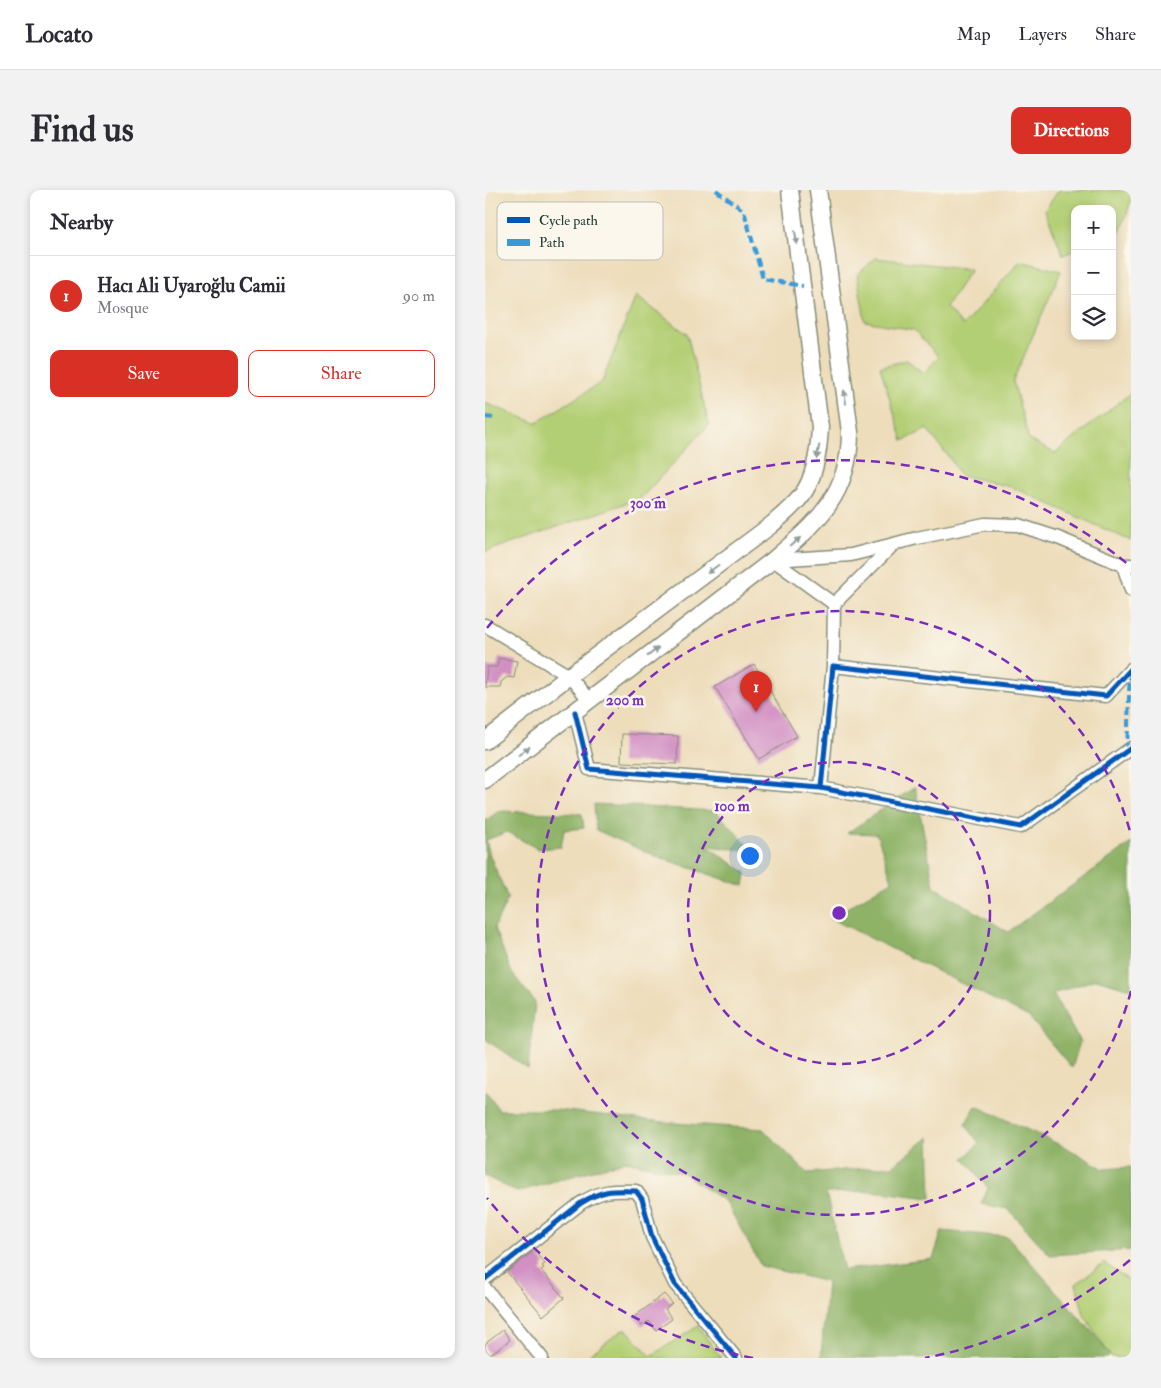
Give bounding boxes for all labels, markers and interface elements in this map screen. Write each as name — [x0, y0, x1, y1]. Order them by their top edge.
text: Locato — [25, 19, 93, 50]
text: Map — [957, 23, 991, 46]
text: Layers — [1019, 23, 1067, 46]
text: Share — [1095, 23, 1136, 46]
button: Directions — [1011, 107, 1131, 154]
text: Find us — [30, 108, 134, 152]
legend — [497, 202, 663, 260]
map controls — [1071, 205, 1116, 340]
button: + — [1071, 205, 1116, 250]
text: Nearby — [50, 209, 113, 236]
text: Cycle path — [539, 212, 599, 230]
one-way arrow — [792, 231, 800, 247]
text: Path — [539, 234, 565, 251]
button: − — [1071, 250, 1116, 295]
text: Hacı Ali Uyaroğlu Camii — [97, 274, 286, 298]
text: 1 — [63, 286, 69, 306]
text: 90 m — [403, 286, 435, 306]
button: layers — [1071, 295, 1116, 340]
text: Mosque — [97, 298, 149, 318]
button: Save — [50, 350, 238, 397]
button: Share — [248, 350, 435, 397]
one-way arrow — [841, 389, 849, 405]
one-way arrow — [813, 444, 821, 460]
text: 300 m — [630, 494, 666, 513]
one-way arrow — [788, 536, 801, 547]
one-way arrow — [707, 563, 720, 574]
one-way arrow — [646, 647, 659, 658]
pin: 1 — [740, 671, 772, 712]
text: 200 m — [606, 691, 644, 710]
one-way arrow — [517, 745, 530, 756]
text: 100 m — [714, 797, 750, 816]
your location — [737, 843, 763, 869]
centre of rings — [830, 904, 848, 922]

